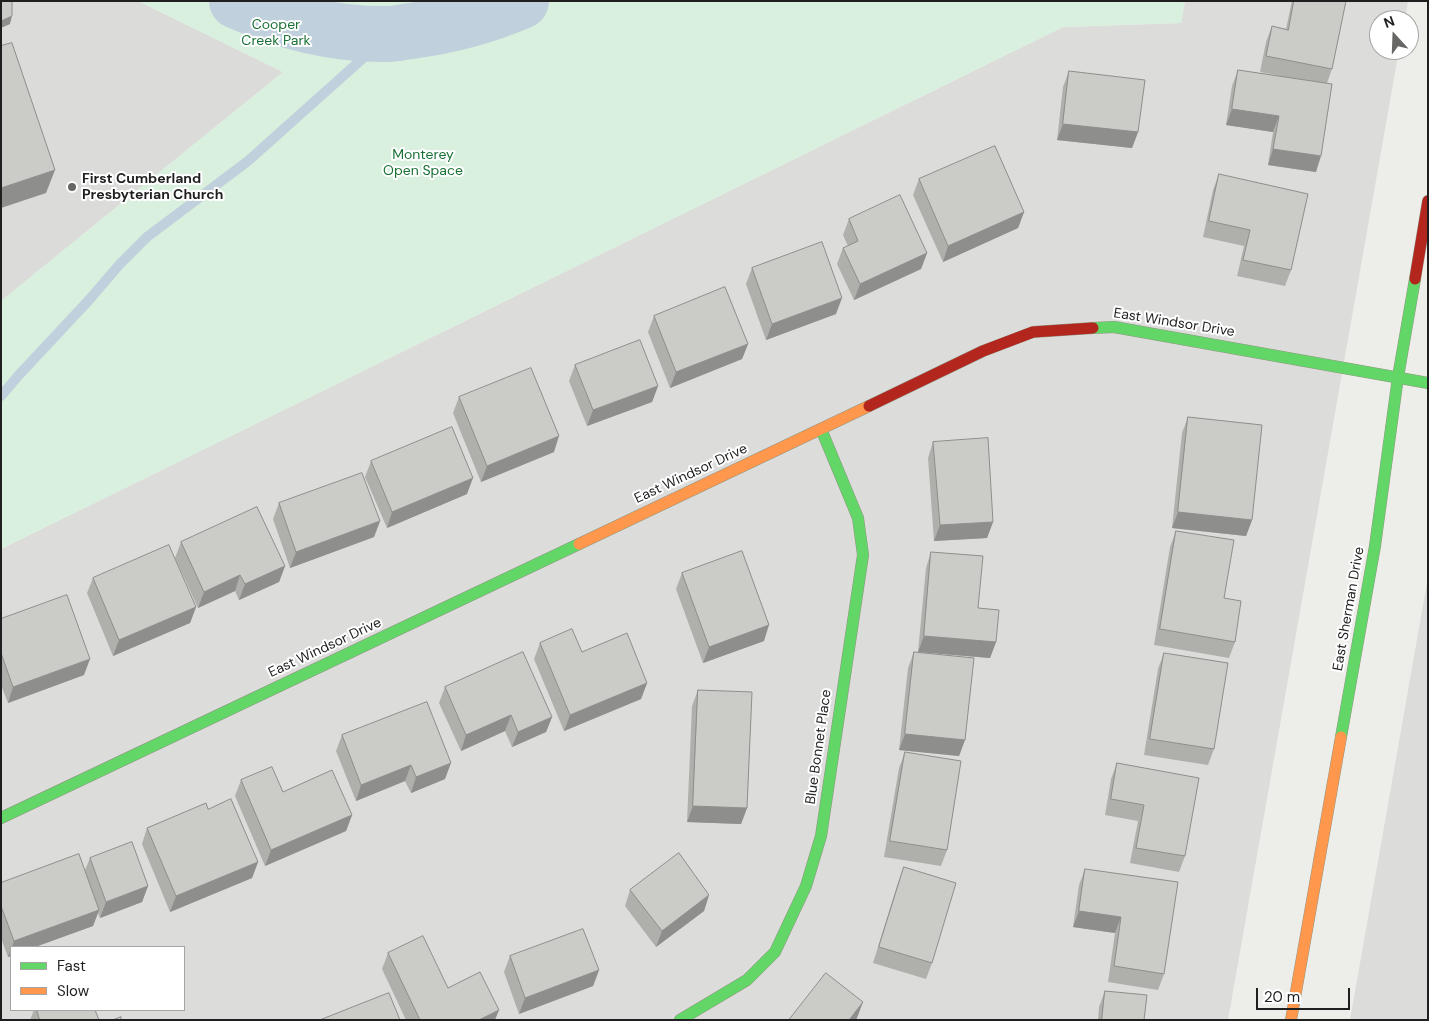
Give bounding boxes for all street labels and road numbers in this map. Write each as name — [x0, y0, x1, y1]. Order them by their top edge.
street label: East Windsor Drive — [1112, 305, 1236, 341]
street label: East Windsor Drive — [632, 440, 750, 508]
street label: East Sherman Drive — [1330, 546, 1368, 672]
street label: East Windsor Drive — [266, 614, 384, 682]
street label: Blue Bonnet Place — [803, 688, 835, 806]

